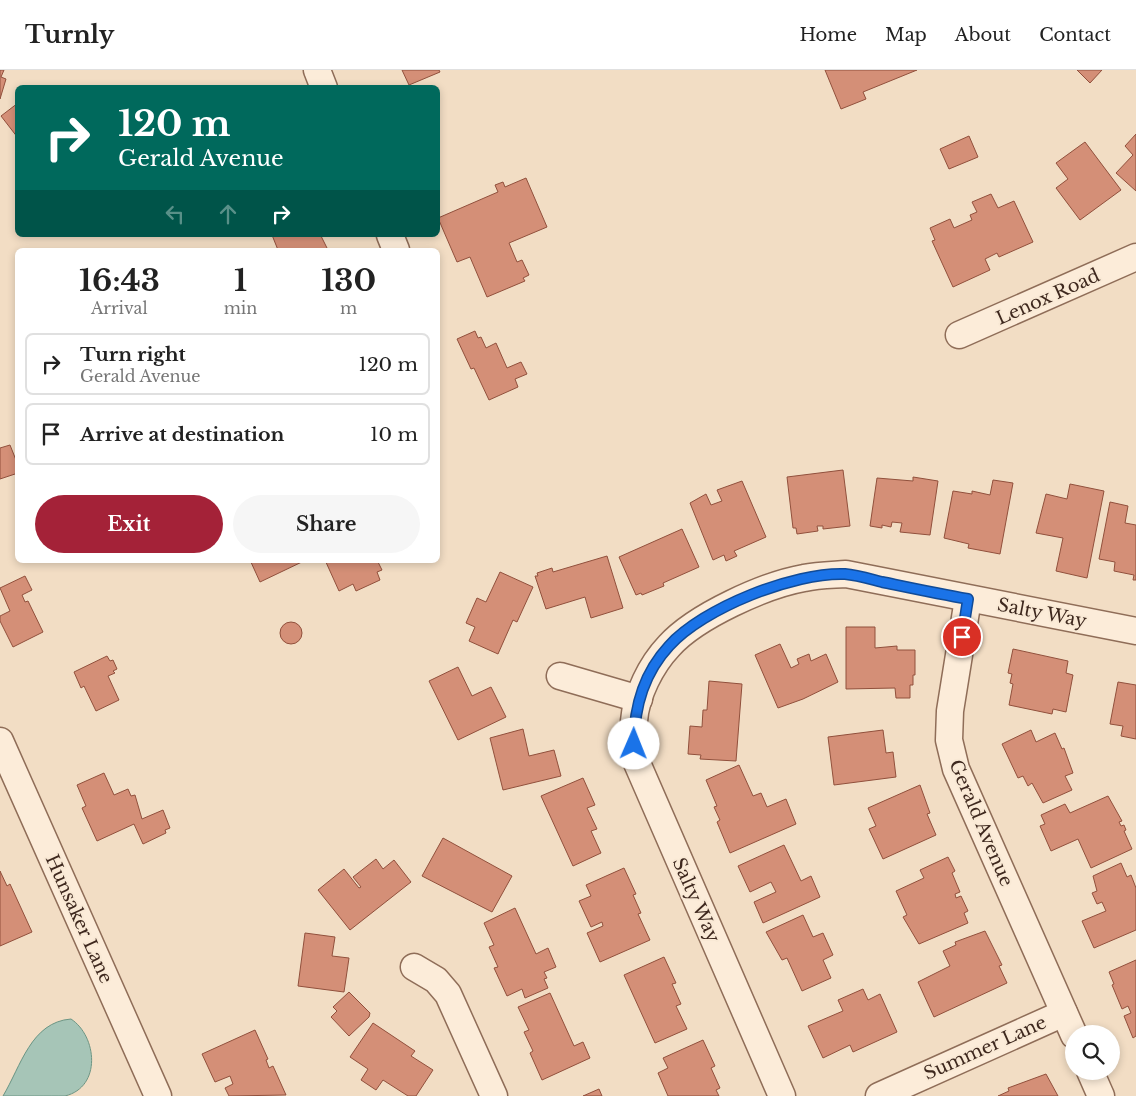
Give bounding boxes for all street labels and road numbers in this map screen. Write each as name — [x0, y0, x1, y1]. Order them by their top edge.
street label: Lenox Road — [993, 264, 1103, 330]
street label: Salty Way — [996, 594, 1089, 633]
street label: Gerald Avenue — [944, 756, 1018, 890]
street label: Hunsaker Lane — [41, 851, 117, 987]
street label: Salty Way — [668, 854, 725, 946]
street label: Summer Lane — [920, 1011, 1050, 1085]

